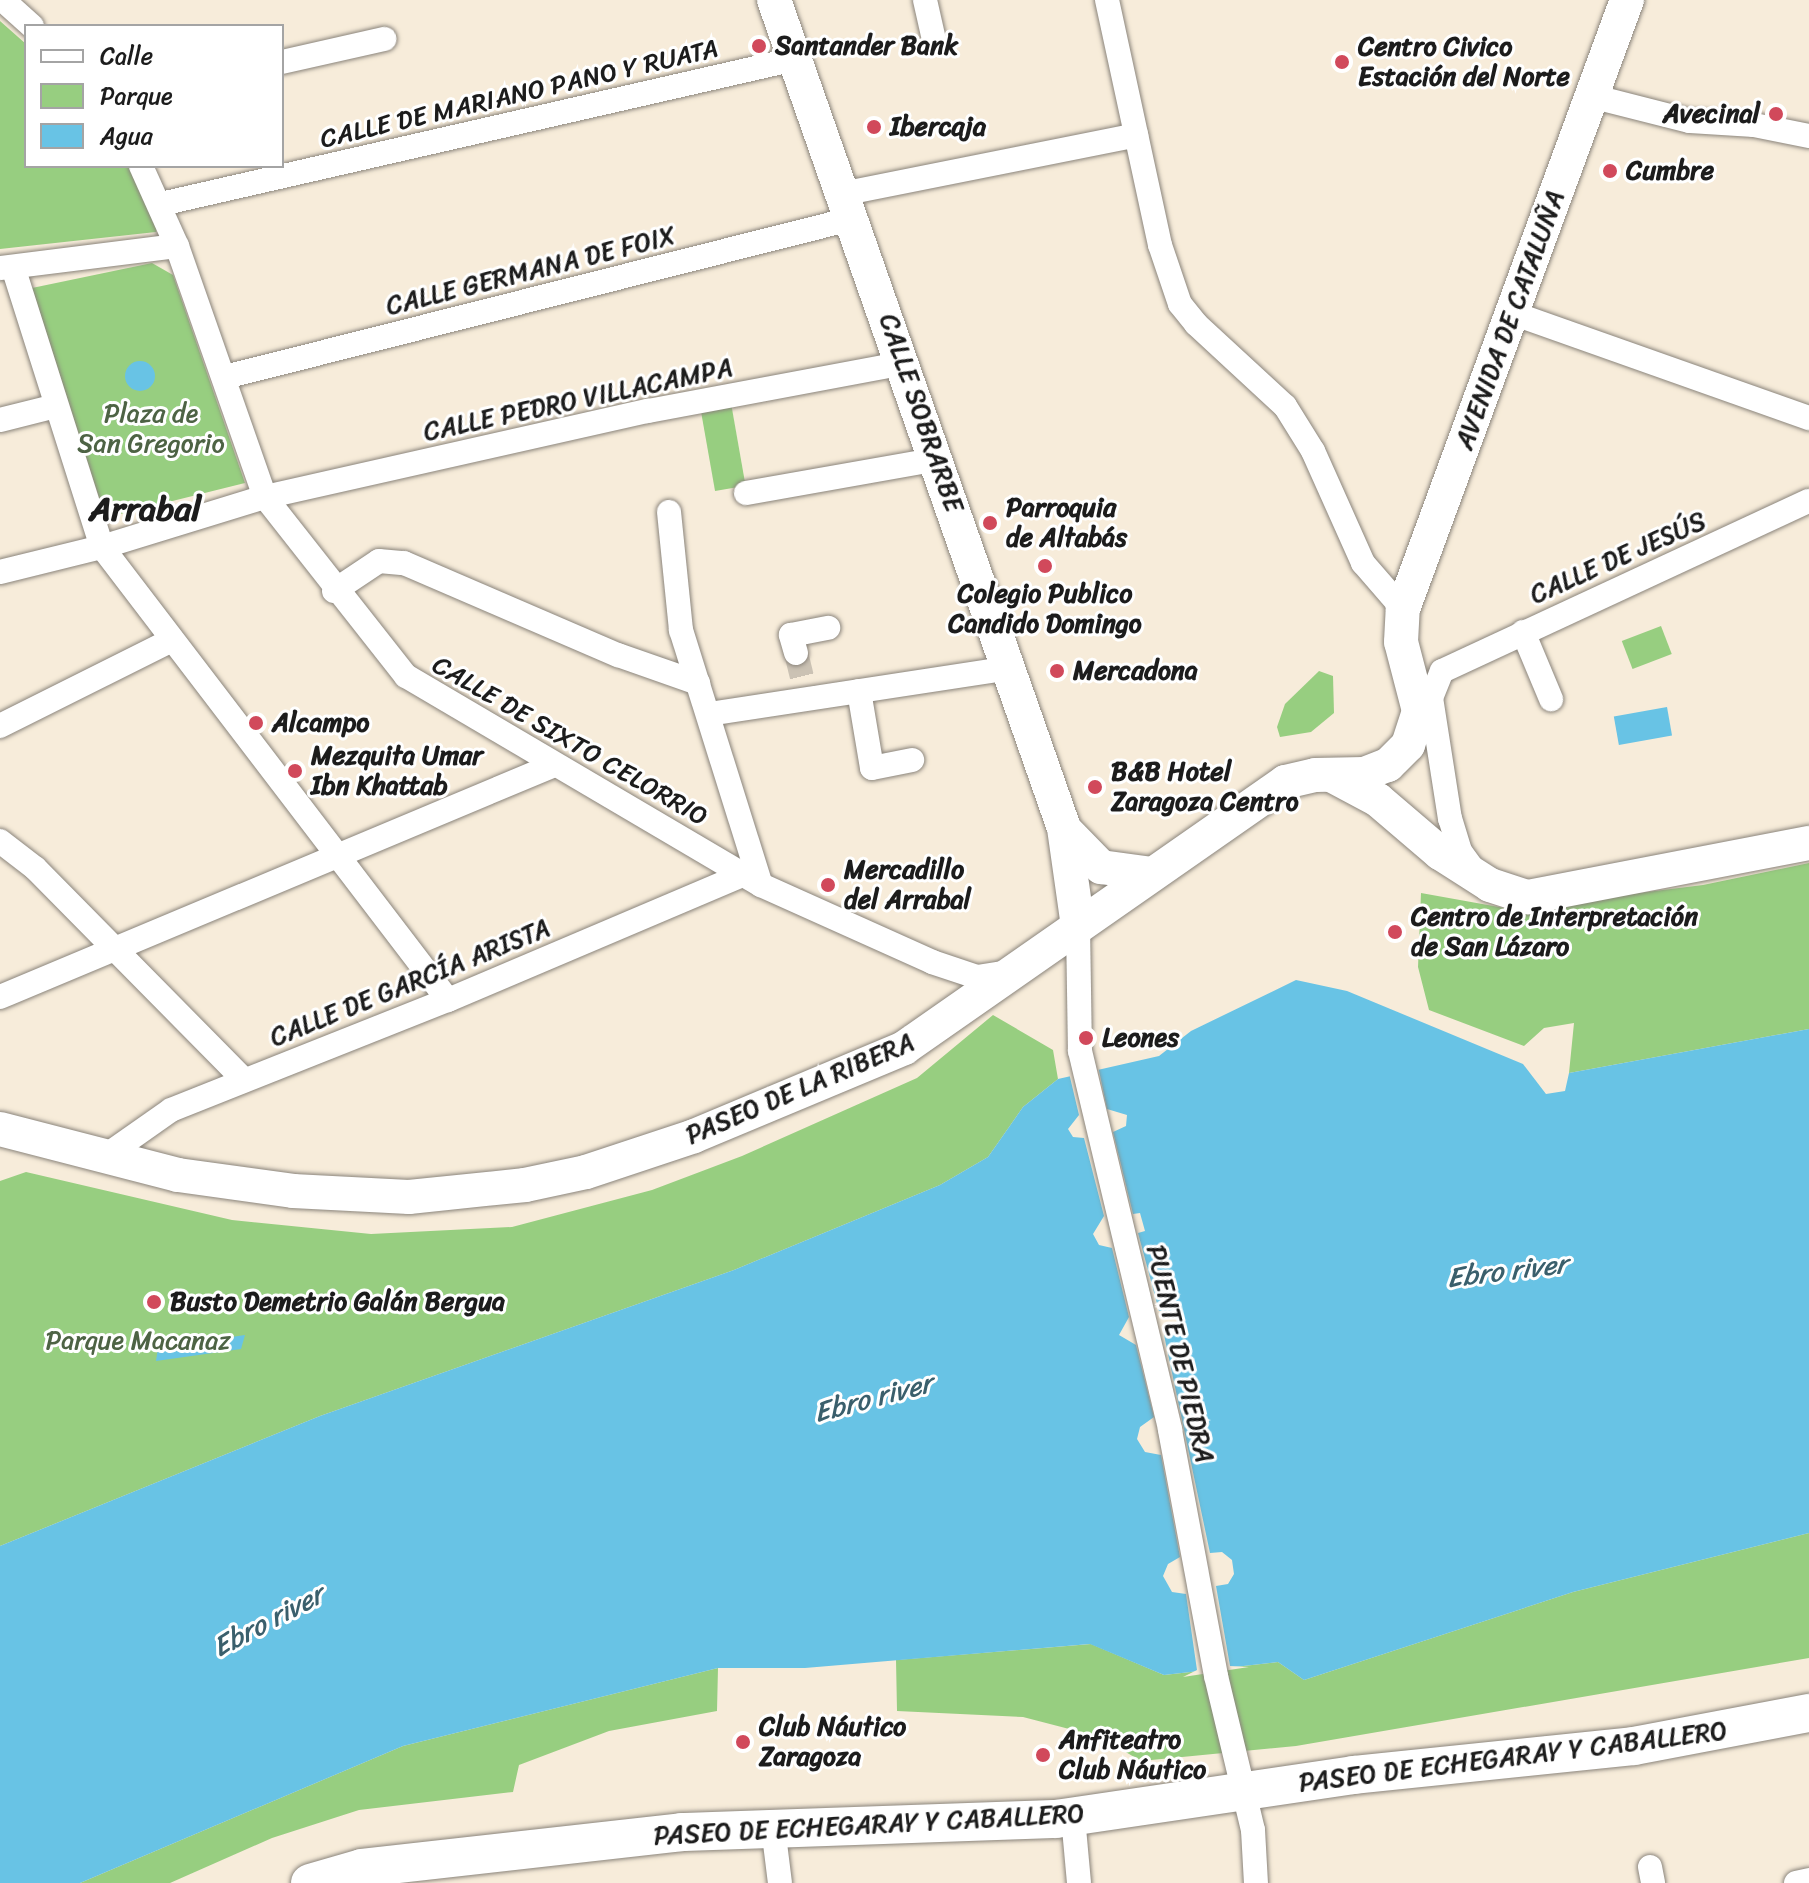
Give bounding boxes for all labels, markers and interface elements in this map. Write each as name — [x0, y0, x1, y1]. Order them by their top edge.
legend — [24, 24, 284, 168]
place label: Santander Bank — [775, 30, 958, 62]
place label: Centro Civico Estación del Norte — [1358, 31, 1571, 92]
street label: CALLE DE MARIANO PANO Y RUATA — [318, 33, 720, 155]
text: Calle — [100, 35, 153, 77]
marker: Santander Bank — [750, 37, 768, 55]
marker: Centro Civico Estación del Norte — [1333, 53, 1351, 71]
text: Parque — [100, 75, 173, 117]
place label: Avecinal — [1663, 98, 1760, 130]
marker: Avecinal — [1767, 105, 1785, 123]
place label: Ibercaja — [890, 111, 986, 143]
text: Agua — [100, 115, 153, 157]
marker: Ibercaja — [865, 118, 883, 136]
place label: Cumbre — [1626, 155, 1714, 187]
marker: Cumbre — [1601, 162, 1619, 180]
street label: AVENIDA DE CATALUÑA — [1449, 186, 1571, 454]
street label: CALLE GERMANA DE FOIX — [383, 220, 679, 322]
street label: CALLE SOBRARBE — [872, 310, 970, 516]
street label: CALLE PEDRO VILLACAMPA — [420, 352, 736, 448]
park label: Plaza de San Gregorio — [77, 398, 225, 460]
district label: Arrabal — [89, 490, 201, 530]
place label: Parroquia de Altabás — [1006, 492, 1128, 554]
street label: CALLE DE JESÚS — [1525, 505, 1711, 611]
marker: Parroquia de Altabás — [981, 514, 999, 532]
marker: Colegio Publico Candido Domingo — [1036, 557, 1054, 575]
place label: Colegio Publico Candido Domingo — [948, 578, 1142, 640]
street label: CALLE DE SIXTO CELORRIO — [427, 650, 713, 832]
place label: Mercadona — [1073, 655, 1198, 687]
marker: Mercadona — [1048, 662, 1066, 680]
place label: Alcampo — [272, 707, 369, 739]
marker: Alcampo — [247, 714, 265, 732]
place label: Mezquita Umar Ibn Khattab — [311, 740, 483, 802]
place label: B&B Hotel Zaragoza Centro — [1111, 756, 1299, 818]
marker: Mezquita Umar Ibn Khattab — [286, 762, 304, 780]
marker: B&B Hotel Zaragoza Centro — [1086, 778, 1104, 796]
place label: Mercadillo del Arrabal — [844, 854, 971, 916]
marker: Mercadillo del Arrabal — [819, 876, 837, 894]
place label: Centro de Interpretación de San Lázaro — [1411, 901, 1699, 962]
street label: CALLE DE GARCÍA ARISTA — [266, 913, 554, 1053]
marker: Centro de Interpretación de San Lázaro — [1386, 923, 1404, 941]
place label: Leones — [1102, 1022, 1179, 1054]
street label: PASEO DE LA RIBERA — [680, 1026, 920, 1152]
marker: Leones — [1077, 1029, 1095, 1047]
street label: PUENTE DE PIEDRA — [1139, 1241, 1221, 1467]
water label: Ebro river — [1444, 1247, 1570, 1295]
place label: Busto Demetrio Galán Bergua — [170, 1286, 506, 1318]
marker: Busto Demetrio Galán Bergua — [145, 1293, 163, 1311]
park label: Parque Macanaz — [45, 1325, 231, 1357]
water label: Ebro river — [810, 1366, 936, 1430]
water label: Ebro river — [206, 1578, 330, 1664]
place label: Club Náutico Zaragoza — [759, 1711, 907, 1772]
street label: PASEO DE ECHEGARAY Y CABALLERO — [1297, 1715, 1729, 1799]
place label: Anfiteatro Club Náutico — [1059, 1724, 1207, 1786]
marker: Club Náutico Zaragoza — [734, 1733, 752, 1751]
marker: Anfiteatro Club Náutico — [1034, 1746, 1052, 1764]
street label: PASEO DE ECHEGARAY Y CABALLERO — [653, 1798, 1085, 1852]

